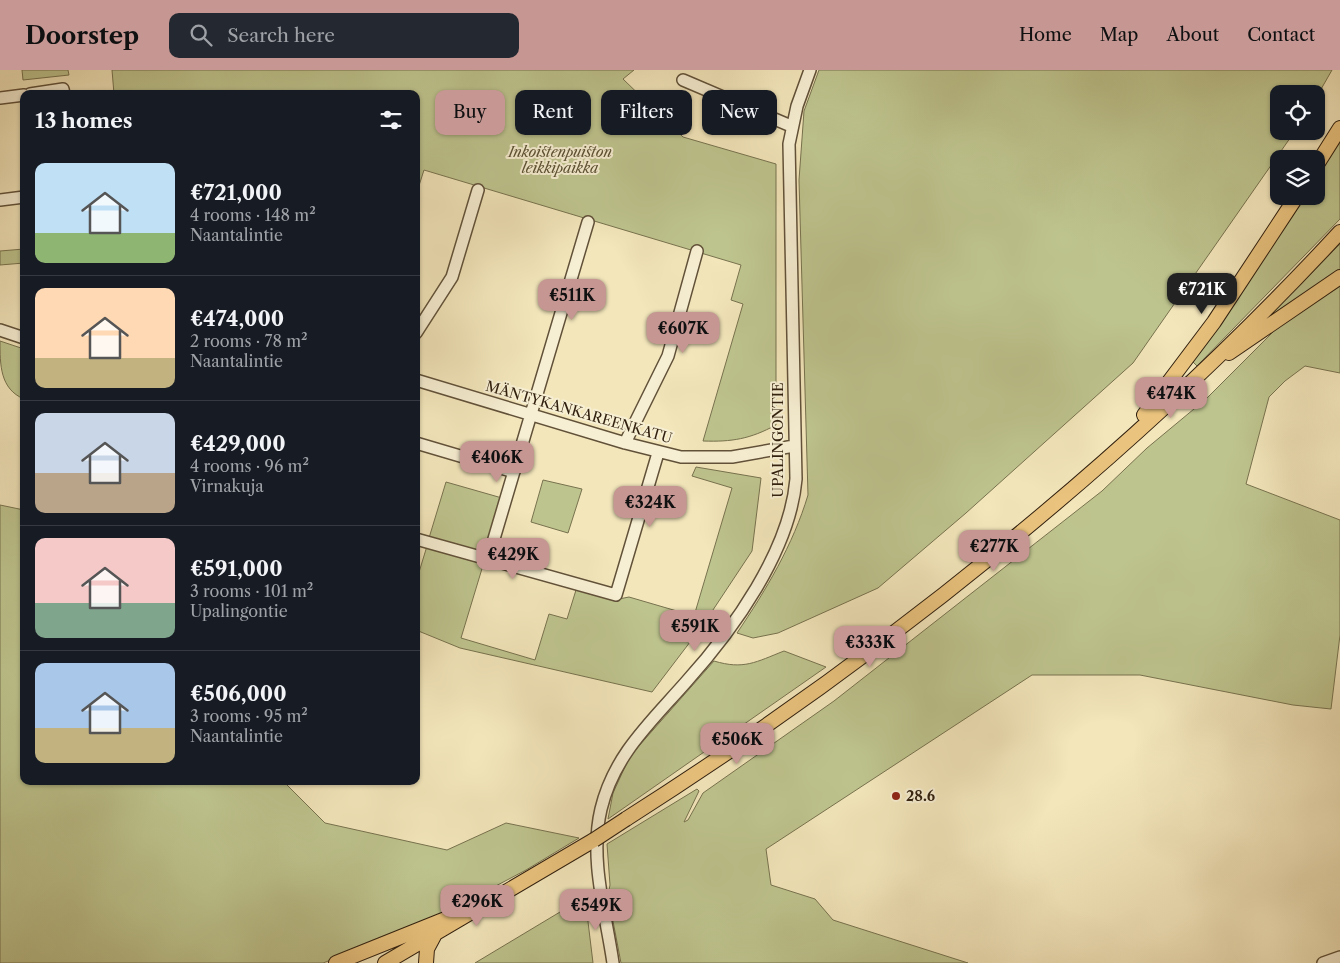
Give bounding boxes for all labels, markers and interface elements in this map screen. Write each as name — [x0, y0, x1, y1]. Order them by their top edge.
search box — [169, 13, 519, 58]
text: Doorstep — [25, 21, 139, 50]
icon: search — [187, 21, 215, 49]
text: Search here — [227, 24, 335, 47]
text: Home — [1019, 24, 1072, 46]
text: Map — [1100, 24, 1138, 46]
text: About — [1166, 24, 1219, 46]
text: Contact — [1247, 24, 1315, 46]
map controls — [1270, 85, 1325, 205]
button: locate — [1270, 85, 1325, 140]
chip: Buy — [435, 90, 505, 135]
chip: Rent — [515, 90, 591, 135]
chip: Filters — [601, 90, 692, 135]
chip: New — [702, 90, 777, 135]
icon: filters — [377, 106, 405, 134]
text: 13 homes — [35, 108, 133, 133]
park label: Inkoistenpuiston leikkipaikka — [507, 143, 612, 177]
button: layers — [1270, 150, 1325, 205]
text: €721,000 — [190, 180, 282, 205]
icon: home — [75, 183, 135, 243]
text: 4 rooms · 148 m² — [190, 205, 316, 225]
text: Naantalintie — [190, 225, 283, 245]
pin: €721K — [1167, 272, 1237, 315]
pin: €511K — [537, 278, 607, 321]
text: €721K — [1178, 279, 1226, 299]
text: €511K — [549, 285, 595, 305]
text: €474,000 — [190, 306, 284, 331]
icon: home — [75, 308, 135, 368]
pin: €607K — [648, 312, 718, 354]
text: €607K — [657, 318, 709, 338]
text: 2 rooms · 78 m² — [190, 331, 308, 351]
text: Naantalintie — [190, 351, 283, 371]
pin: €474K — [1136, 376, 1206, 419]
street label: MÄNTYKANKAREENKATU — [484, 377, 674, 447]
street label: UPALINGONTIE — [769, 382, 787, 498]
text: €474K — [1146, 383, 1196, 403]
text: €429,000 — [190, 431, 286, 456]
icon: home — [75, 433, 135, 493]
pin: €406K — [462, 440, 532, 483]
text: €406K — [471, 447, 523, 467]
text: 4 rooms · 96 m² — [190, 456, 309, 476]
text: Virnakuja — [190, 476, 264, 496]
pin: €324K — [615, 486, 685, 528]
text: €324K — [625, 492, 675, 512]
pin: €277K — [959, 530, 1029, 572]
text: €277K — [969, 536, 1019, 556]
pin: €429K — [478, 538, 548, 580]
text: €429K — [487, 544, 539, 564]
text: €591,000 — [190, 556, 283, 581]
icon: home — [75, 558, 135, 618]
text: 3 rooms · 101 m² — [190, 581, 313, 601]
text: Upalingontie — [190, 601, 288, 621]
pin: €591K — [660, 610, 730, 652]
text: €591K — [671, 616, 719, 636]
pin: €333K — [835, 626, 905, 668]
text: €333K — [845, 632, 895, 652]
text: €506,000 — [190, 681, 287, 706]
icon: home — [75, 683, 135, 743]
text: 3 rooms · 95 m² — [190, 706, 308, 726]
pin: €506K — [702, 722, 772, 765]
text: Naantalintie — [190, 726, 283, 746]
text: €506K — [711, 729, 763, 749]
place label: 28.6 — [906, 787, 935, 805]
marker: 28.6 — [890, 790, 902, 802]
pin: €296K — [442, 884, 512, 927]
pin: €549K — [561, 888, 631, 931]
text: €296K — [451, 891, 503, 911]
text: €549K — [571, 895, 621, 915]

